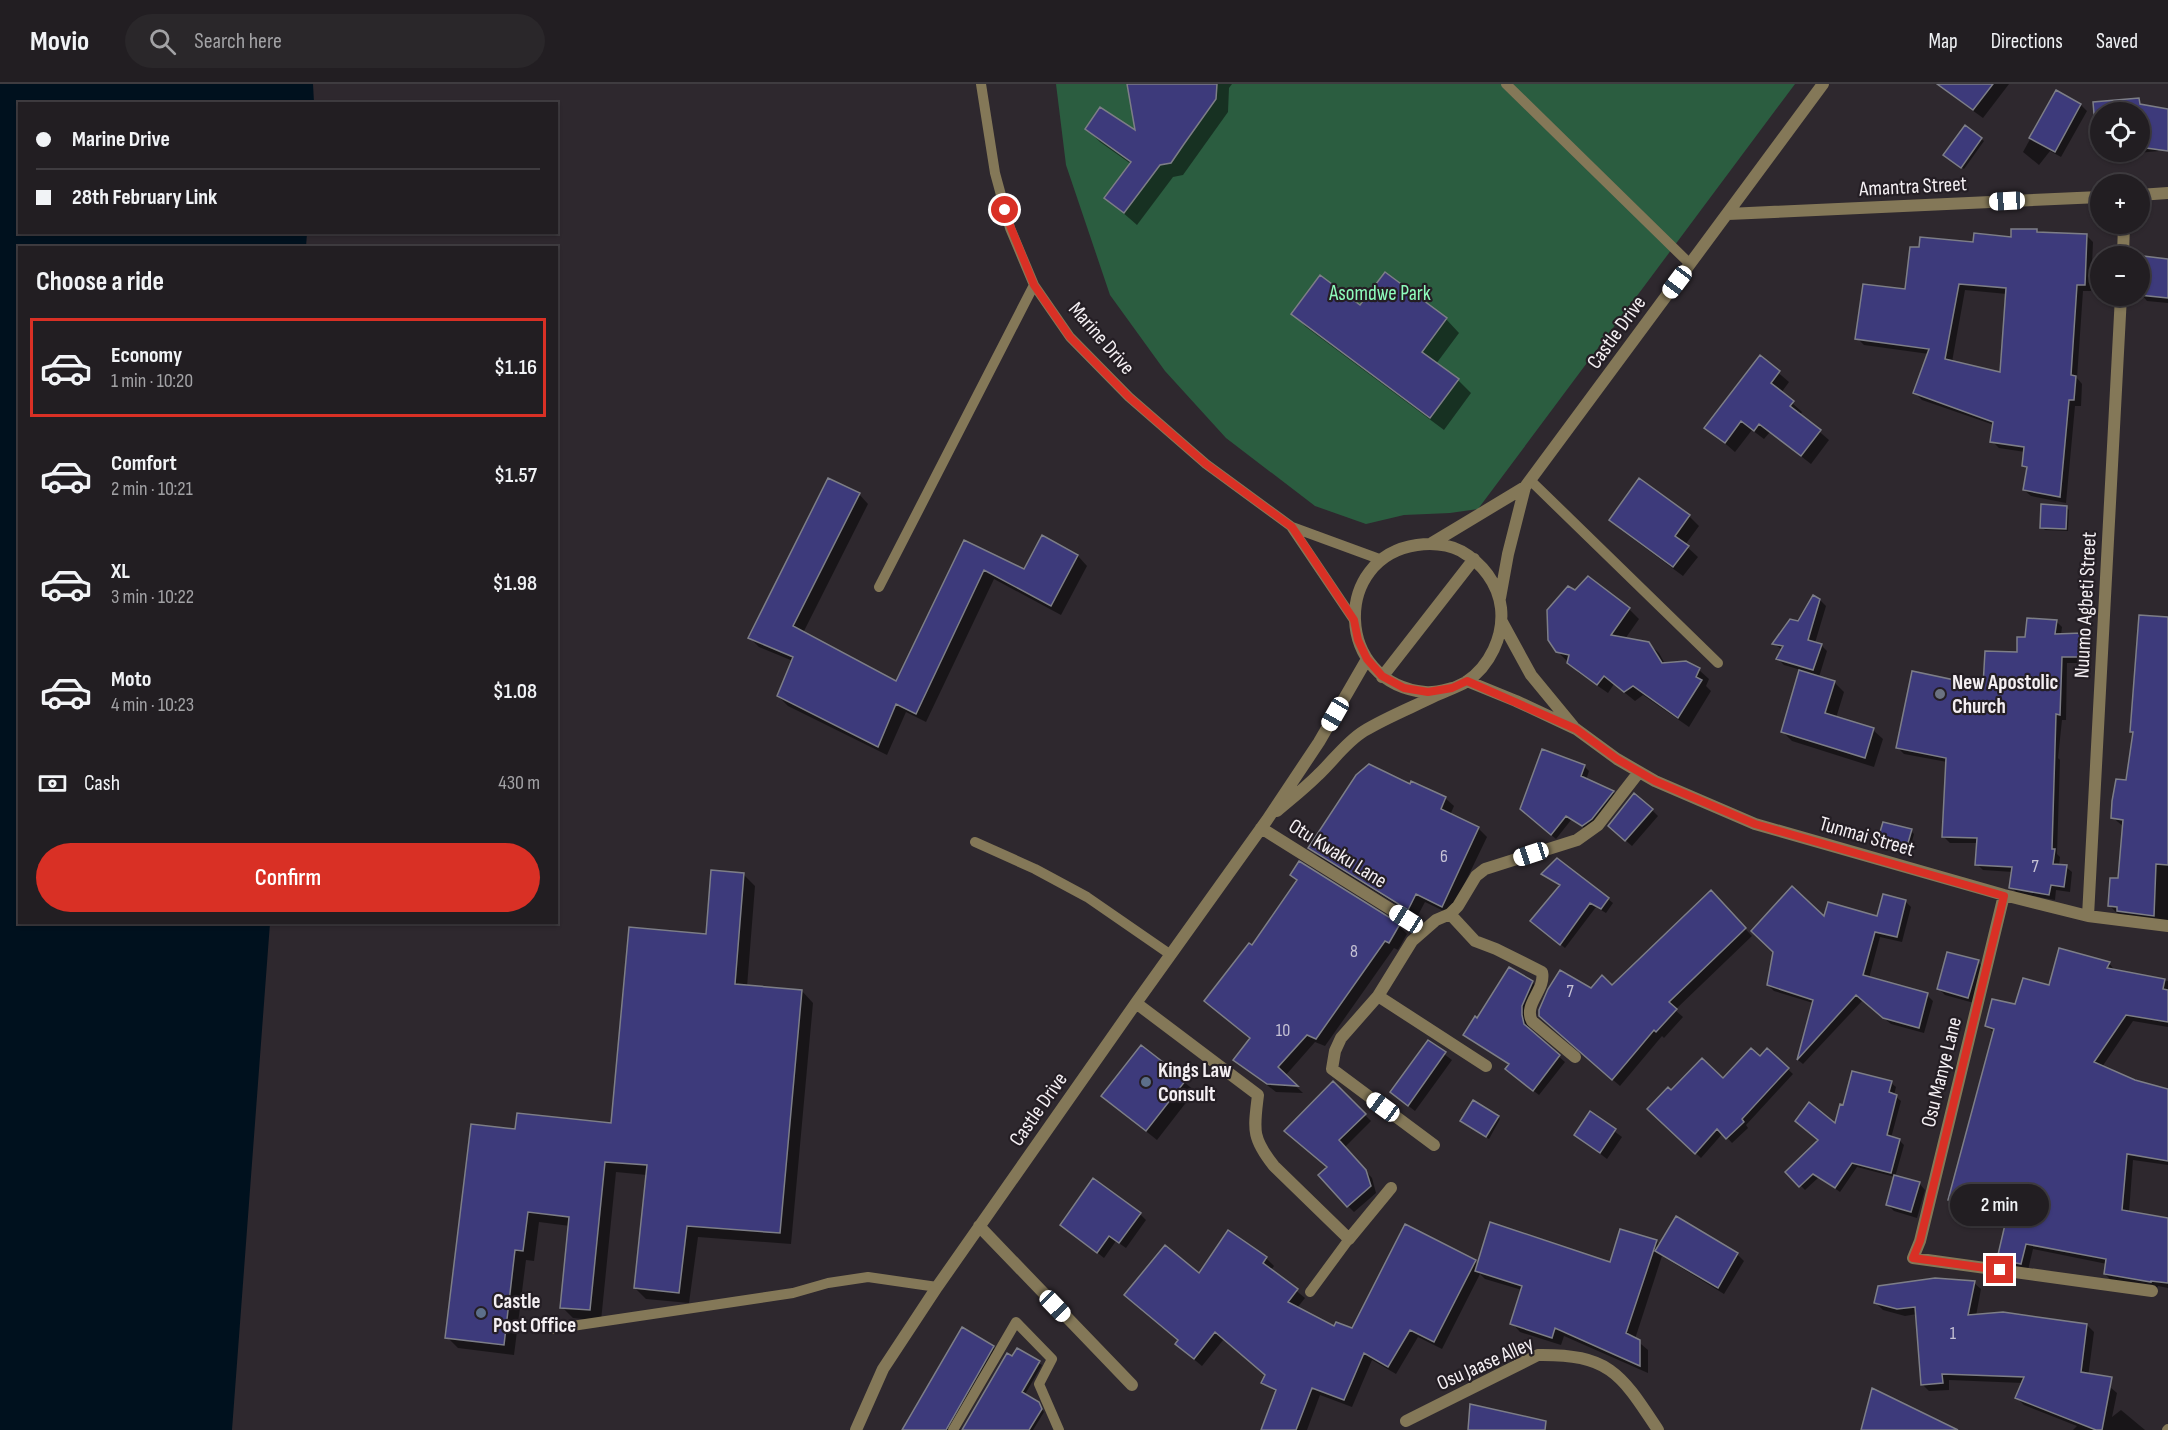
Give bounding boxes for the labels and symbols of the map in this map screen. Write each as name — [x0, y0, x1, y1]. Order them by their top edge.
street label: Amantra Street — [1857, 171, 1968, 202]
car — [1989, 191, 2025, 211]
route start — [991, 196, 1018, 223]
car — [1659, 262, 1695, 302]
park label: Asomdwe Park — [1328, 281, 1431, 306]
street label: Castle Drive — [1582, 291, 1651, 374]
street label: Marine Drive — [1063, 297, 1140, 380]
street label: Nuumo Agbeti Street — [2069, 531, 2102, 679]
place label: New Apostolic Church — [1952, 670, 2058, 719]
marker: New Apostolic Church — [1933, 687, 1947, 701]
car — [1318, 694, 1352, 734]
street label: Tunmai Street — [1816, 811, 1917, 862]
street label: Otu Kwaku Lane — [1284, 813, 1391, 893]
car — [1511, 840, 1551, 868]
house number: 6 — [1440, 846, 1448, 867]
house number: 7 — [2031, 856, 2039, 877]
car — [1386, 902, 1426, 936]
house number: 8 — [1350, 941, 1358, 962]
house number: 7 — [1566, 981, 1574, 1002]
street label: Osu Manye Lane — [1916, 1015, 1967, 1130]
house number: 10 — [1276, 1020, 1290, 1041]
place label: Kings Law Consult — [1158, 1058, 1232, 1107]
street label: Castle Drive — [1004, 1068, 1073, 1151]
marker: Kings Law Consult — [1139, 1075, 1153, 1089]
car — [1363, 1089, 1403, 1125]
callout: 2 min — [1950, 1183, 2050, 1225]
route end — [1986, 1256, 2013, 1283]
car — [1036, 1287, 1074, 1325]
place label: Castle Post Office — [493, 1289, 576, 1338]
marker: Castle Post Office — [474, 1306, 488, 1320]
house number: 1 — [1950, 1323, 1957, 1344]
street label: Osu Jaase Alley — [1433, 1331, 1537, 1396]

